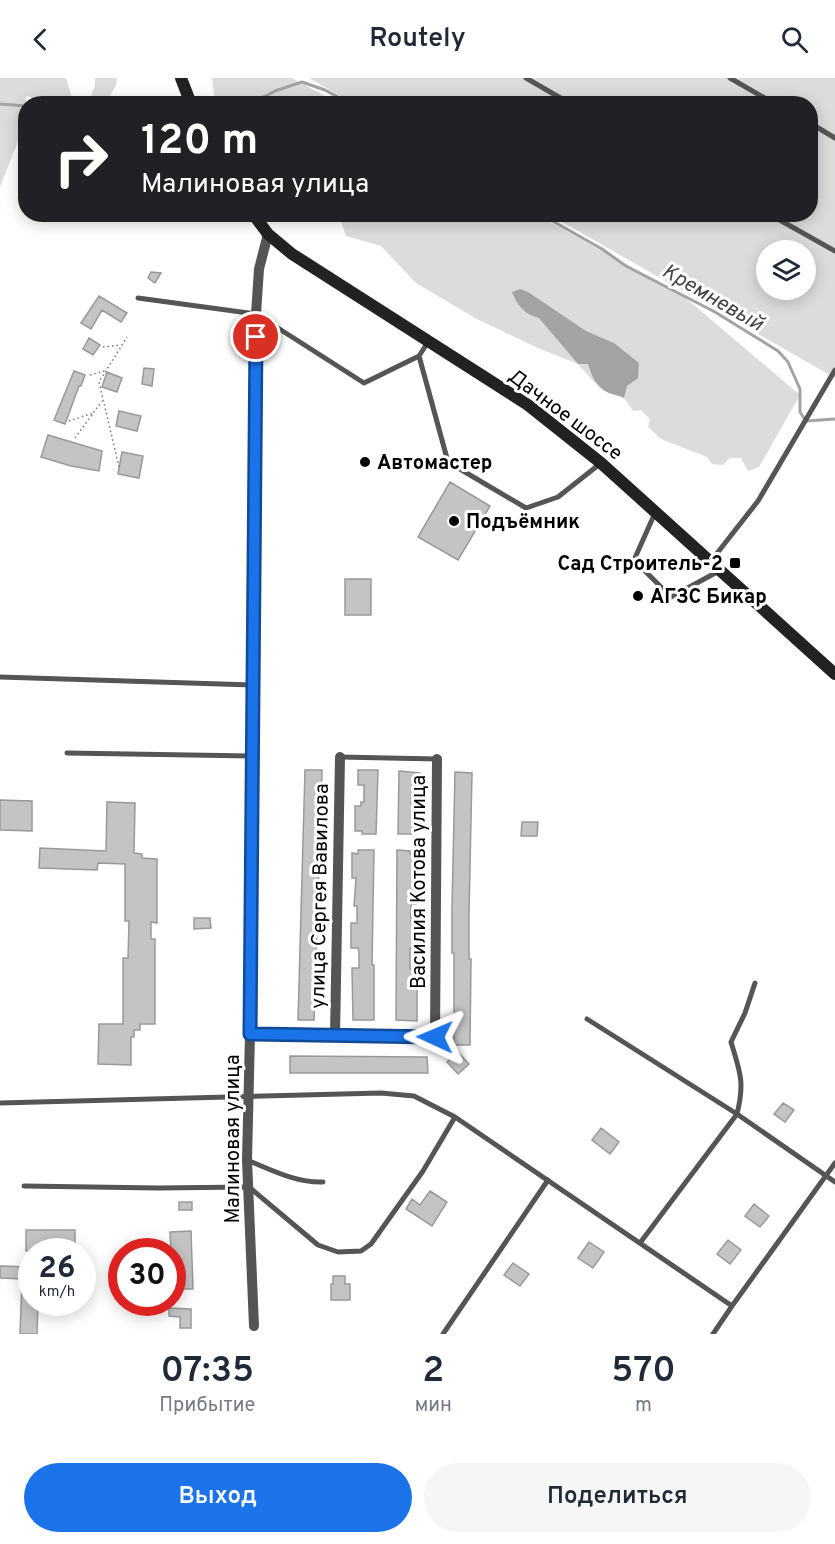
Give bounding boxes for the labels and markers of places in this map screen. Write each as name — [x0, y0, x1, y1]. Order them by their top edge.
pin — [230, 311, 281, 362]
place label: Автомастер — [377, 451, 492, 477]
marker: Автомастер — [358, 455, 372, 469]
place label: Подъёмник — [466, 510, 580, 536]
marker: Подъёмник — [447, 514, 461, 528]
place label: Сад Строитель-2 — [558, 552, 723, 578]
marker: Сад Строитель-2 — [728, 556, 742, 570]
place label: АГЗС Бикар — [650, 585, 767, 611]
marker: АГЗС Бикар — [631, 589, 645, 603]

